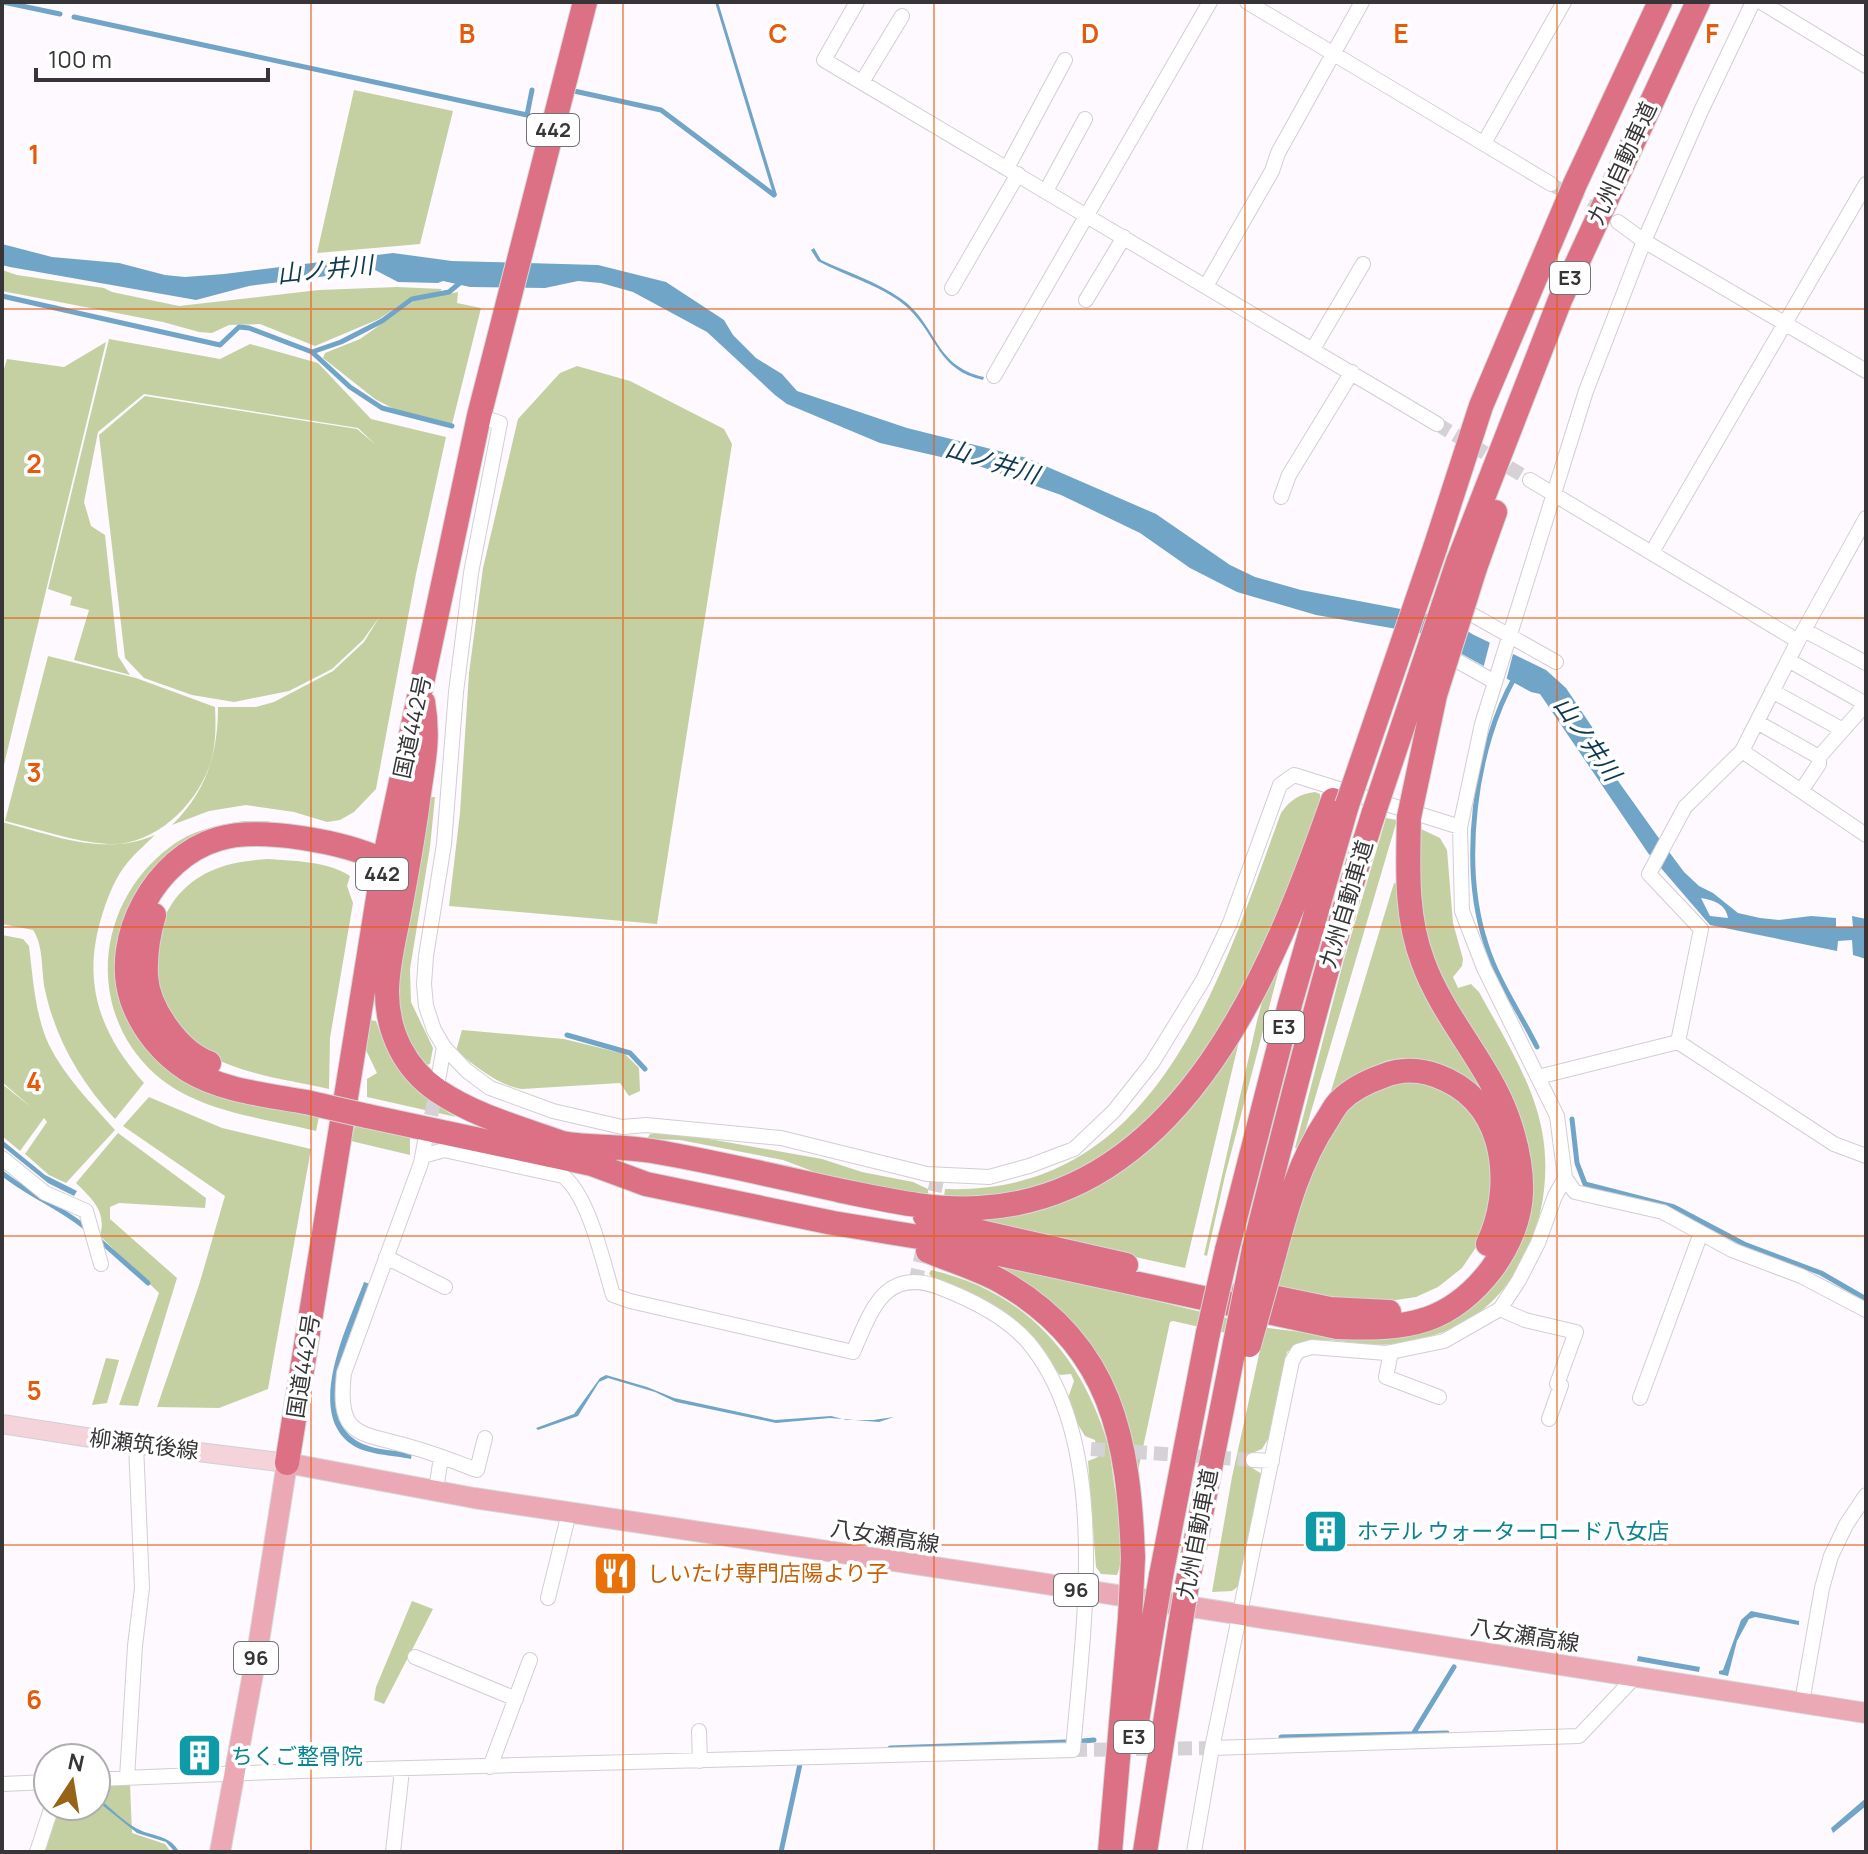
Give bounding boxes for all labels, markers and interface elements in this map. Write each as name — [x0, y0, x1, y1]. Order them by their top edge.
text: B — [459, 15, 475, 51]
text: C — [768, 15, 788, 51]
text: D — [1081, 15, 1099, 51]
text: E — [1393, 15, 1409, 51]
text: F — [1705, 15, 1719, 51]
scale bar — [36, 32, 268, 82]
text: 100 m — [48, 42, 112, 75]
street label: 九州自動車道 — [1581, 97, 1663, 229]
road number: 442 — [527, 114, 579, 146]
text: 1 — [28, 136, 40, 172]
water label: 山ノ井川 — [275, 247, 377, 290]
road number: E3 — [1550, 262, 1590, 294]
water label: 山ノ井川 — [942, 431, 1046, 491]
text: 2 — [26, 445, 42, 481]
street label: 国道442号 — [386, 673, 438, 781]
water label: 山ノ井川 — [1547, 689, 1631, 789]
text: 3 — [26, 754, 42, 790]
street label: 九州自動車道 — [1312, 836, 1380, 972]
road number: 442 — [356, 858, 408, 890]
road number: E3 — [1264, 1011, 1304, 1043]
text: 4 — [26, 1063, 42, 1099]
street label: 国道442号 — [280, 1312, 326, 1420]
text: 5 — [26, 1372, 42, 1408]
street label: 柳瀬筑後線 — [88, 1422, 200, 1466]
street label: 九州自動車道 — [1170, 1466, 1224, 1602]
building icon: ホテル ウォーターロード八女店 — [1302, 1507, 1350, 1555]
street label: 八女瀬高線 — [828, 1513, 942, 1559]
place label: ホテル ウォーターロード八女店 — [1357, 1516, 1669, 1546]
restaurant icon: しいたけ専門店陽より子 — [592, 1549, 640, 1597]
place label: しいたけ専門店陽より子 — [647, 1558, 889, 1588]
road number: 96 — [1054, 1574, 1098, 1606]
street label: 八女瀬高線 — [1468, 1612, 1582, 1658]
road number: 96 — [234, 1642, 278, 1674]
text: 6 — [26, 1681, 42, 1717]
road number: E3 — [1114, 1721, 1154, 1753]
building icon: ちくご整骨院 — [176, 1732, 224, 1780]
place label: ちくご整骨院 — [231, 1741, 363, 1771]
north arrow — [32, 1742, 112, 1822]
text: N — [65, 1746, 87, 1779]

